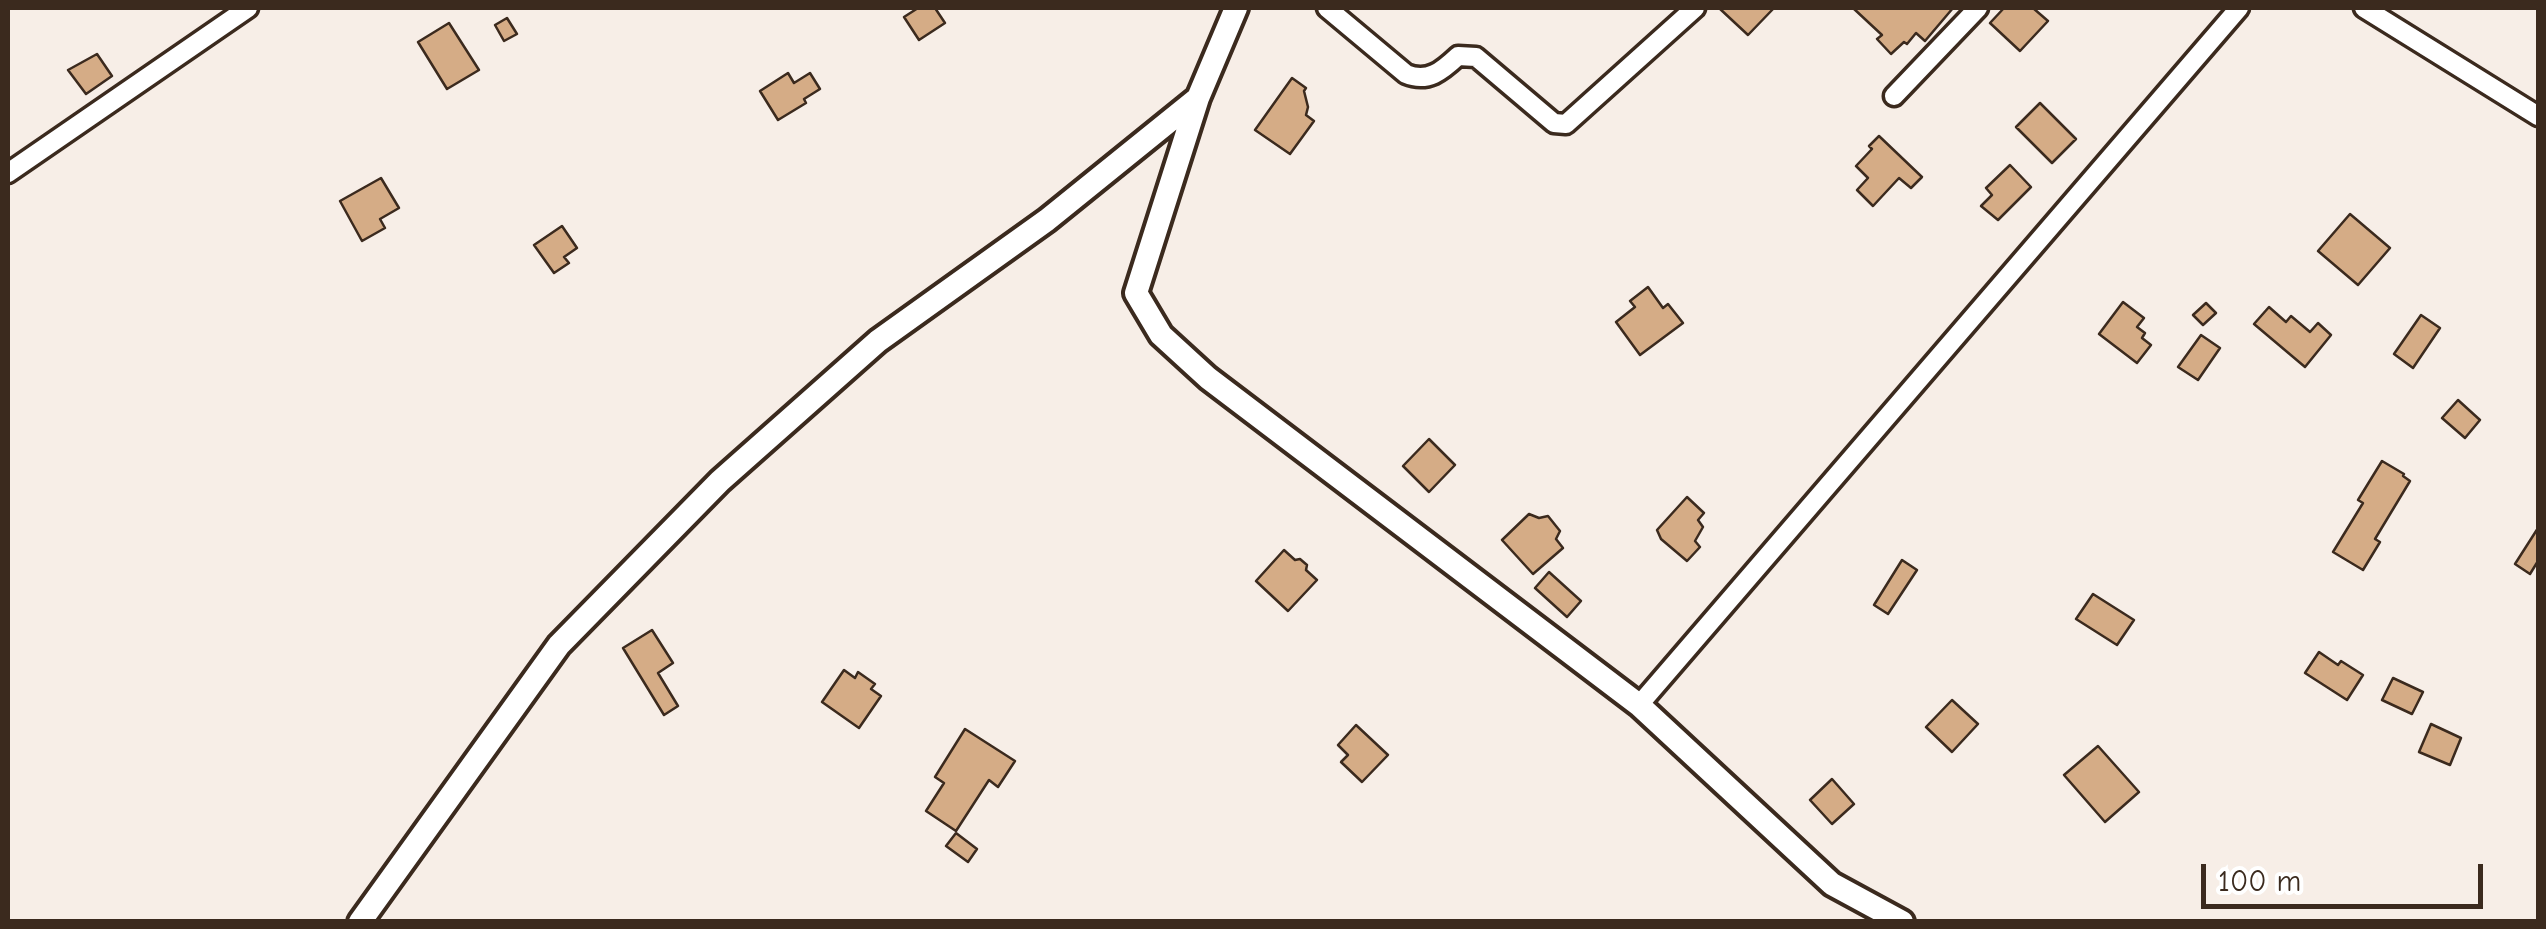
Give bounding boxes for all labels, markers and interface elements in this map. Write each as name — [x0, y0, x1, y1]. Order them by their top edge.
scale bar — [2206, 844, 2488, 906]
text: 100 m — [2218, 864, 2301, 899]

